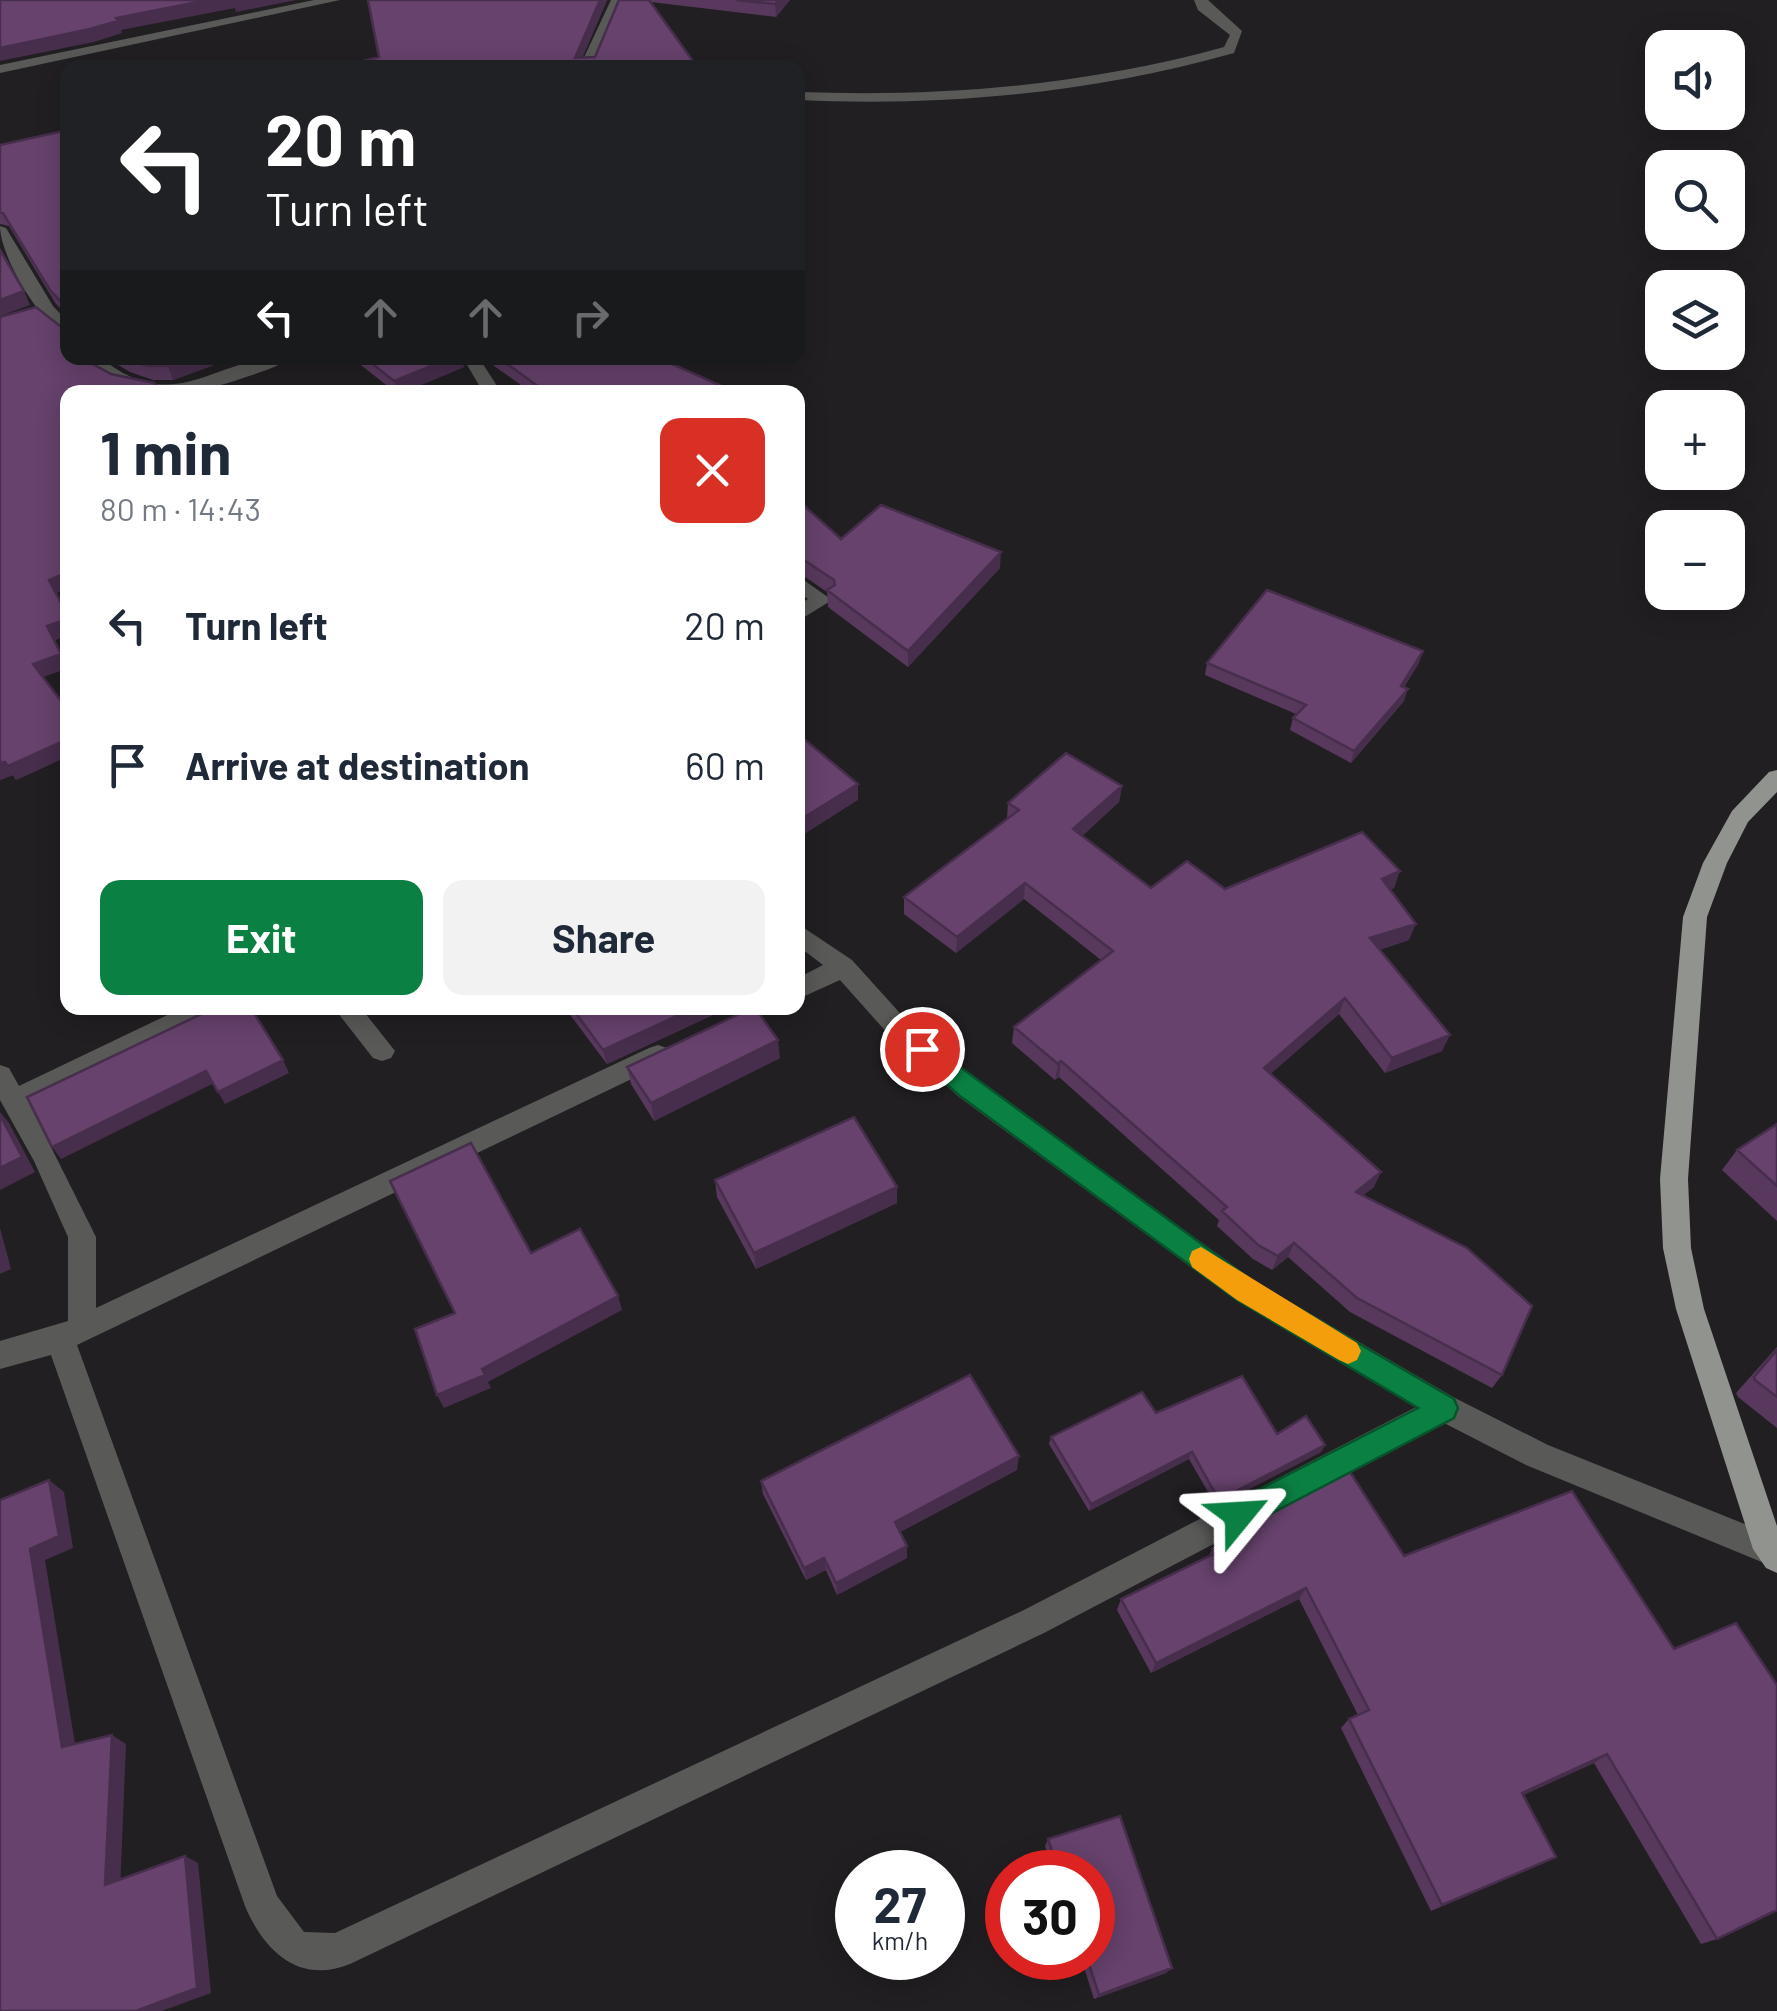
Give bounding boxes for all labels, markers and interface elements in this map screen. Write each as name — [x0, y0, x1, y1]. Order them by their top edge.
map controls — [1645, 30, 1745, 610]
button: sound — [1645, 30, 1745, 130]
text: 20 m — [265, 96, 417, 180]
icon: left — [100, 100, 230, 230]
button: search — [1645, 150, 1745, 250]
text: Turn left — [265, 181, 429, 235]
button: layers — [1645, 270, 1745, 370]
icon: left — [248, 290, 303, 345]
icon: ahead — [353, 290, 408, 345]
icon: ahead — [458, 290, 513, 345]
icon: right — [563, 290, 618, 345]
button: + — [1645, 390, 1745, 490]
text: 1 min — [100, 415, 231, 487]
button: close — [660, 418, 765, 523]
text: 80 m · 14:43 — [100, 489, 261, 527]
button: − — [1645, 510, 1745, 610]
icon: left — [100, 598, 155, 653]
text: Turn left — [185, 602, 328, 648]
text: 20 m — [684, 602, 765, 648]
icon: arrive — [100, 738, 155, 793]
text: Arrive at destination — [185, 742, 530, 788]
text: 60 m — [685, 742, 765, 788]
button: Exit — [100, 880, 423, 995]
button: Share — [443, 880, 765, 995]
pin — [880, 1007, 965, 1092]
icon: arrive — [895, 1022, 950, 1077]
position arrow — [1187, 1463, 1291, 1567]
speed limit sign: 30 — [985, 1850, 1115, 1980]
text: 27 — [874, 1873, 926, 1933]
text: km/h — [872, 1925, 928, 1955]

